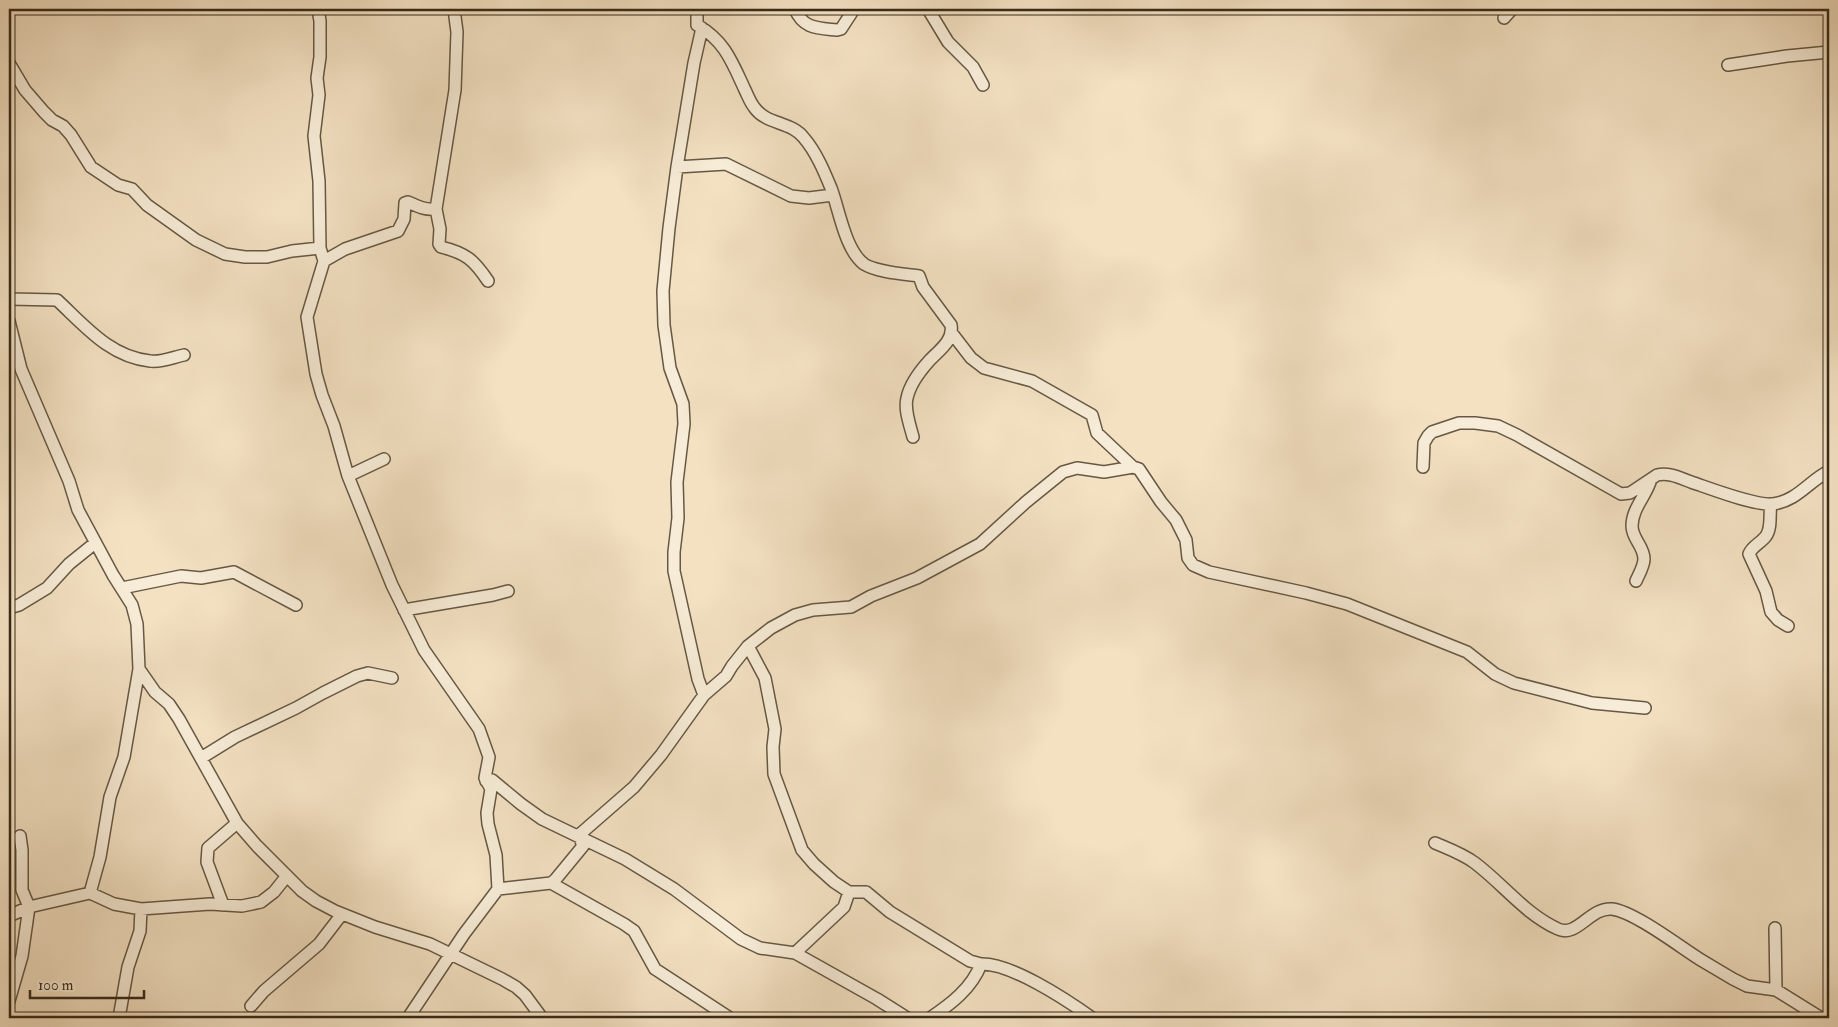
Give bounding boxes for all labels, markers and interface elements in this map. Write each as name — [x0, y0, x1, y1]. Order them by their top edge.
scale bar — [30, 967, 144, 999]
text: 100 m — [38, 976, 74, 995]

